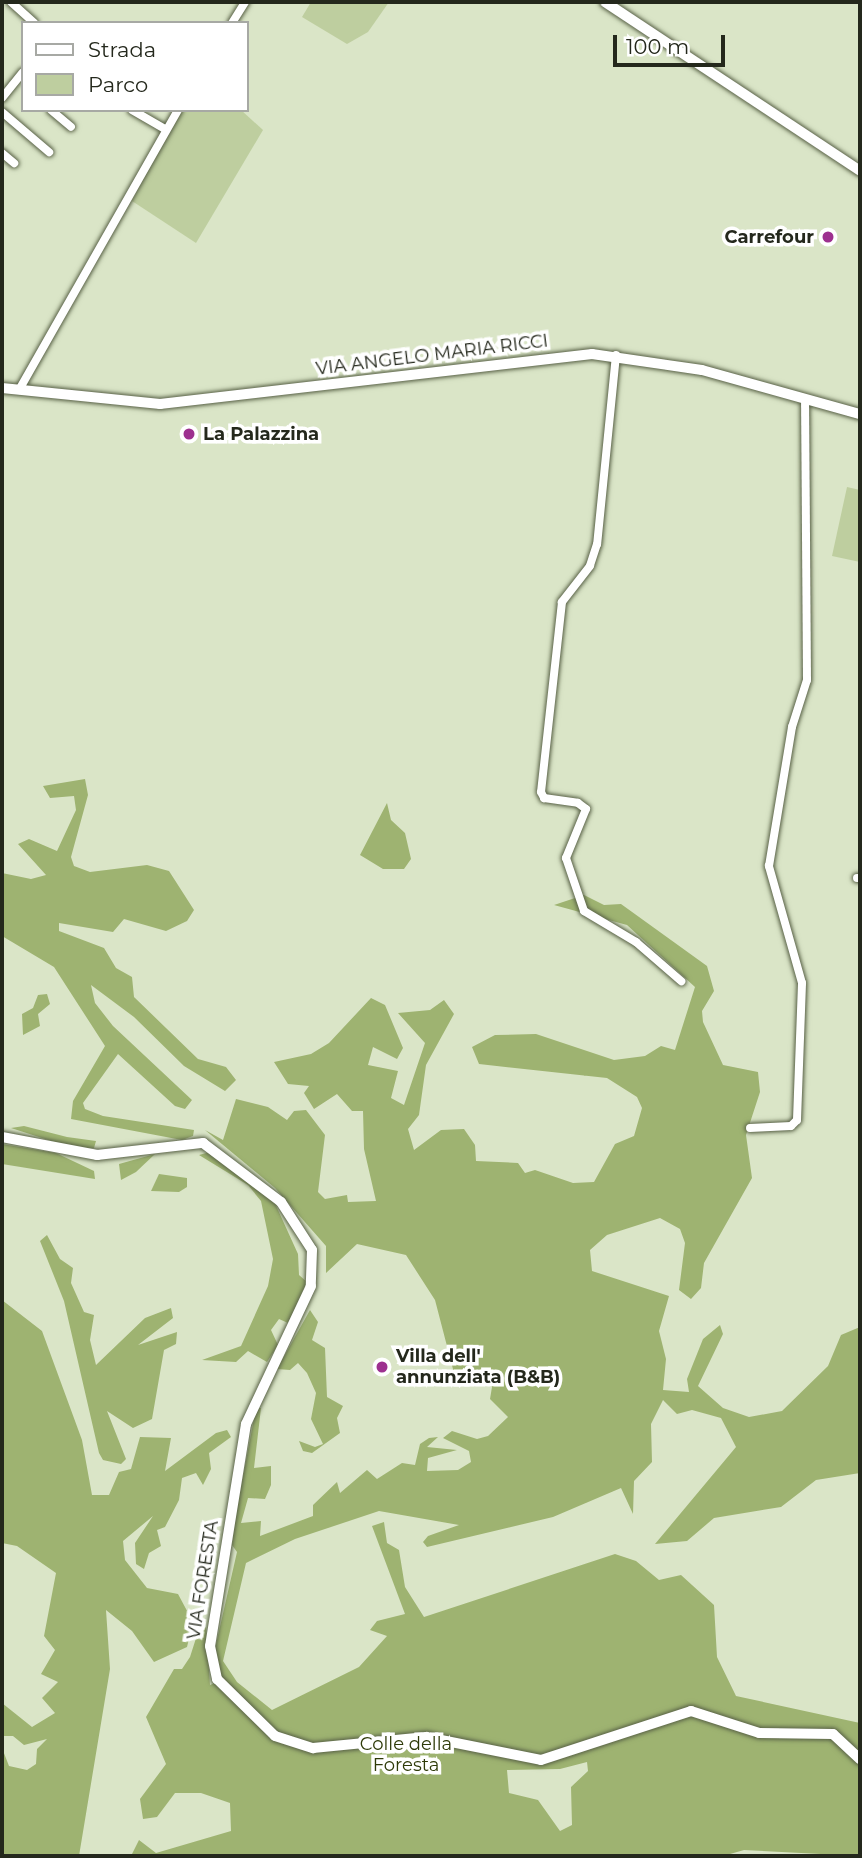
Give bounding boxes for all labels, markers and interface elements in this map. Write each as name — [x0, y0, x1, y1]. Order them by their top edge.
legend — [21, 21, 248, 112]
scale bar — [617, 21, 729, 65]
text: 100 m — [626, 34, 689, 59]
text: Strada — [88, 37, 156, 62]
text: Parco — [88, 72, 148, 97]
place label: Carrefour — [725, 226, 814, 248]
marker: Carrefour — [820, 229, 836, 245]
street label: VIA ANGELO MARIA RICCI — [315, 330, 549, 380]
place label: La Palazzina — [203, 423, 319, 445]
marker: La Palazzina — [181, 426, 197, 442]
place label: Villa dell' annunziata (B&B) — [396, 1346, 560, 1388]
marker: Villa dell' annunziata (B&B) — [374, 1359, 390, 1375]
street label: VIA FORESTA — [183, 1519, 223, 1641]
park label: Colle della Foresta — [360, 1734, 452, 1776]

